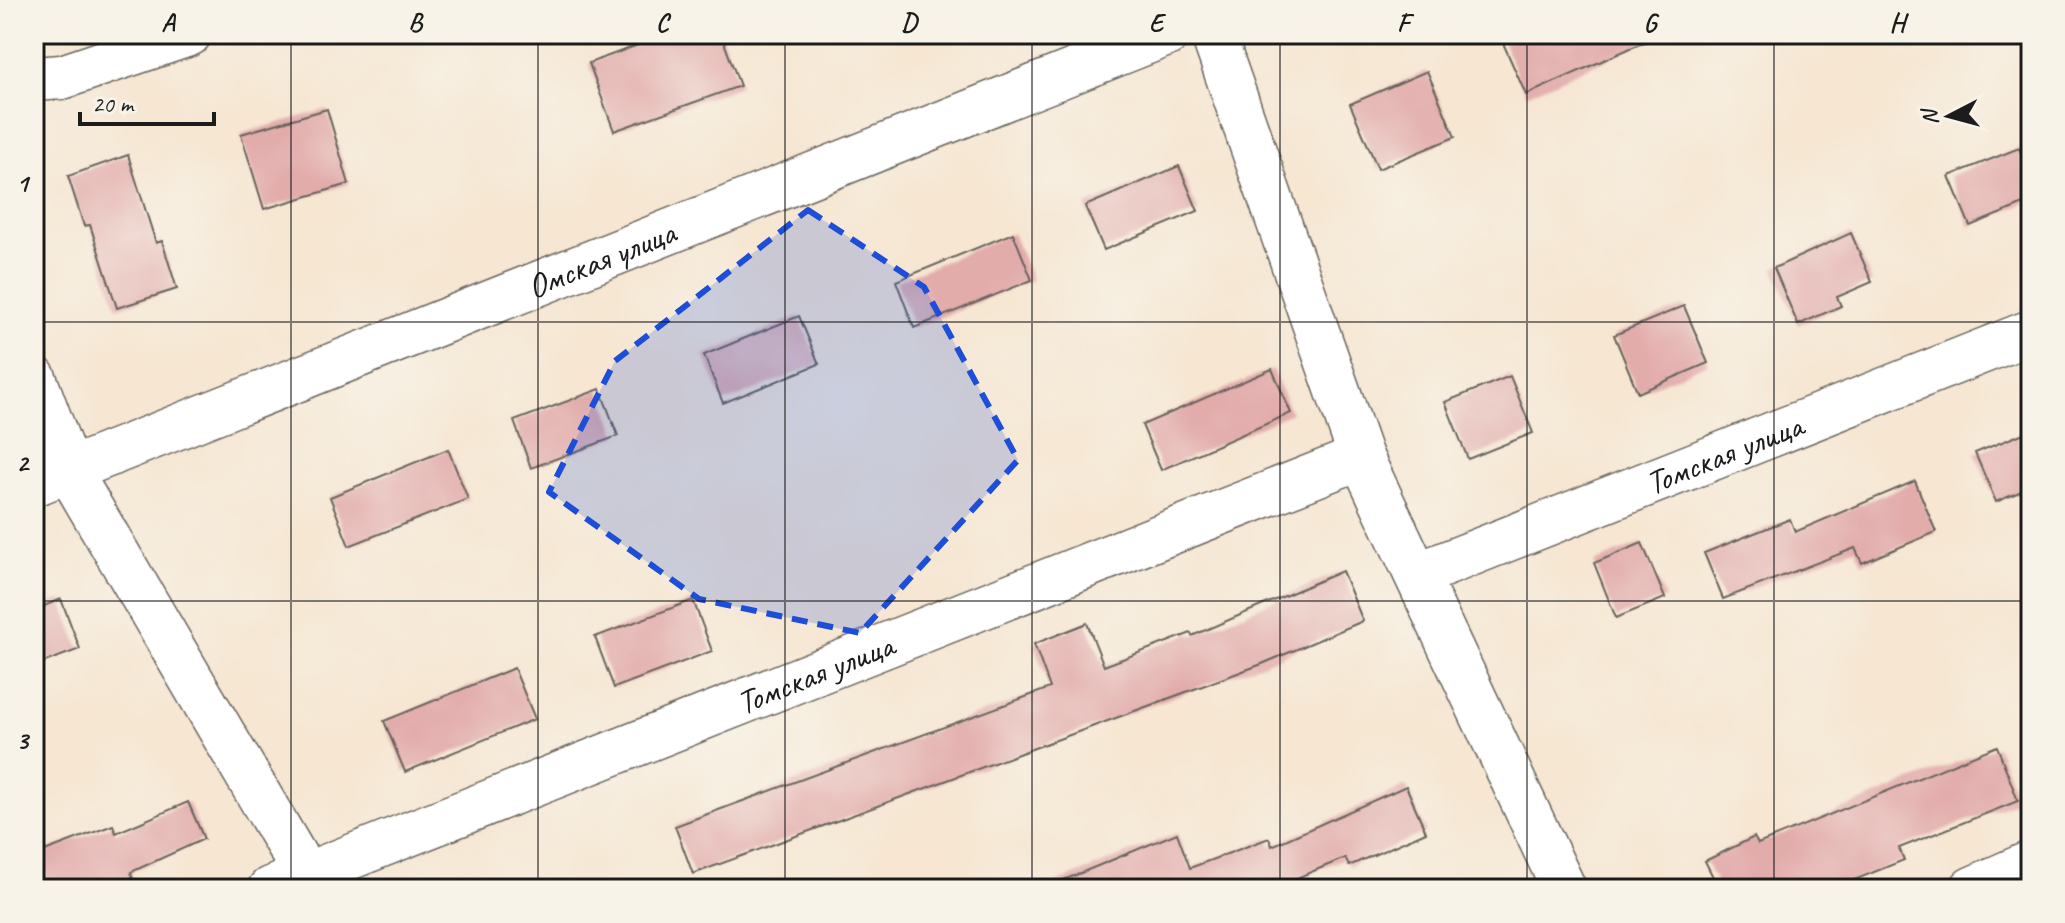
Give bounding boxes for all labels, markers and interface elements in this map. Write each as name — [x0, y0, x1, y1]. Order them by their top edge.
text: A — [161, 6, 176, 39]
text: B — [408, 6, 424, 39]
text: C — [656, 6, 672, 39]
text: D — [901, 6, 919, 39]
text: E — [1149, 6, 1167, 39]
text: F — [1397, 6, 1415, 39]
text: G — [1644, 6, 1660, 39]
text: H — [1890, 6, 1910, 39]
scale bar — [80, 76, 214, 126]
north arrow — [1909, 76, 1989, 156]
text: 20 m — [92, 89, 135, 119]
text: N — [1915, 106, 1945, 126]
text: 1 — [16, 167, 31, 200]
street label: Омская улица — [521, 210, 684, 308]
street label: Томская улица — [1639, 403, 1811, 504]
text: 2 — [16, 446, 30, 479]
street label: Томская улица — [730, 622, 902, 724]
text: 3 — [16, 724, 30, 757]

